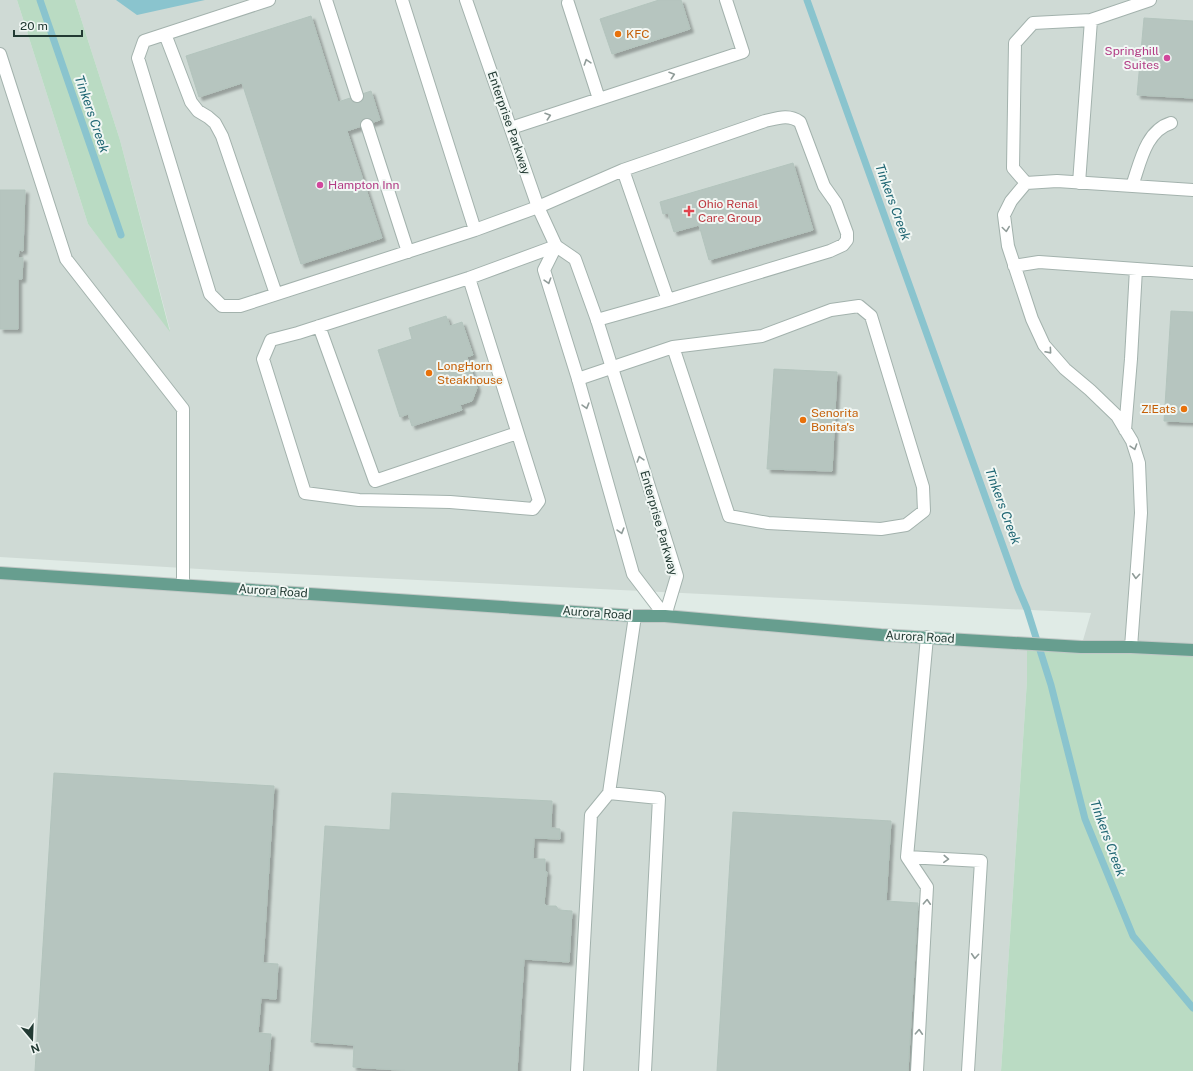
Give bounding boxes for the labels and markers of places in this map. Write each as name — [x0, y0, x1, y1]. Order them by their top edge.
place label: KFC — [626, 27, 650, 41]
marker: KFC — [613, 29, 623, 39]
place label: Springhill Suites — [1105, 44, 1159, 72]
marker: Springhill Suites — [1162, 53, 1172, 63]
place label: Hampton Inn — [328, 178, 399, 192]
marker: Hampton Inn — [315, 180, 325, 190]
place label: Ohio Renal Care Group — [698, 197, 761, 225]
marker: Ohio Renal Care Group — [683, 205, 695, 217]
place label: LongHorn Steakhouse — [437, 359, 503, 387]
marker: LongHorn Steakhouse — [424, 368, 434, 378]
place label: Z!Eats — [1141, 402, 1176, 416]
marker: Z!Eats — [1179, 404, 1189, 414]
place label: Senorita Bonita's — [811, 406, 858, 434]
marker: Senorita Bonita's — [798, 415, 808, 425]

